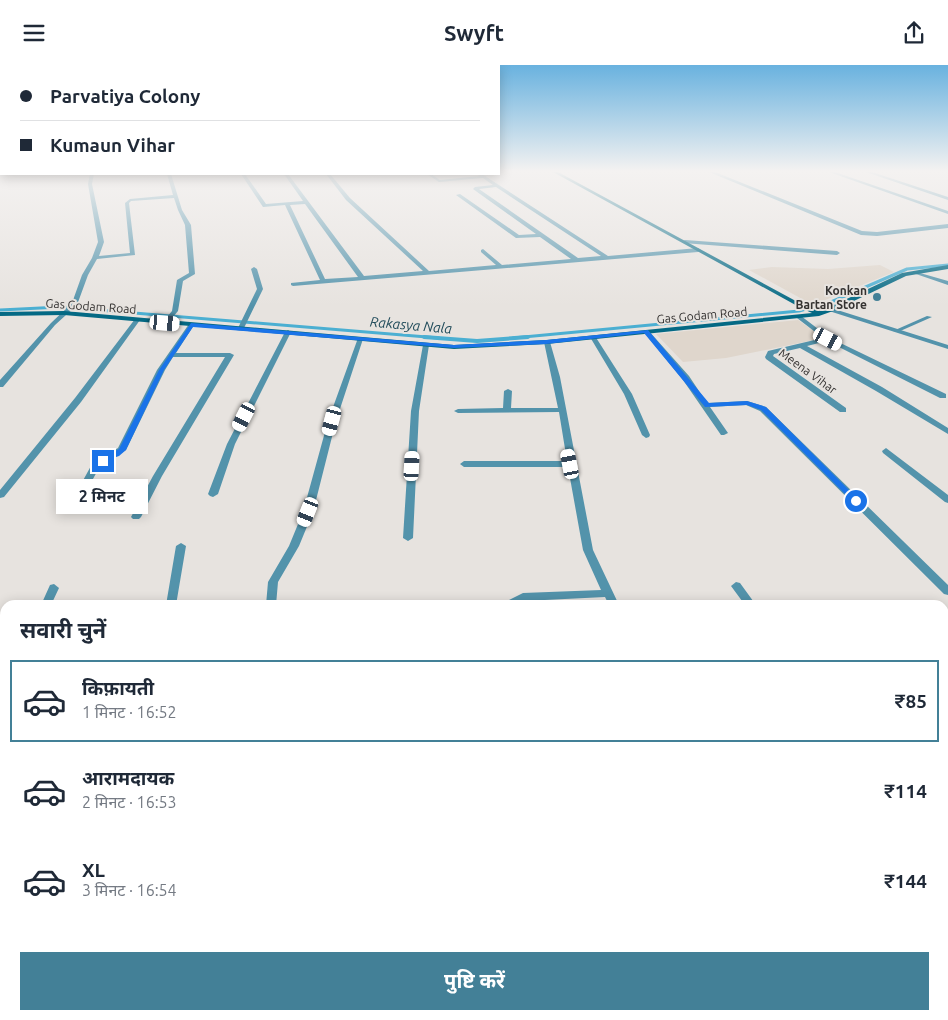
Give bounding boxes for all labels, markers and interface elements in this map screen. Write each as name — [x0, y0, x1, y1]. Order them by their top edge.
icon: menu — [20, 19, 48, 47]
icon: share — [900, 19, 928, 47]
text: Swyft — [444, 20, 504, 45]
text: Parvatiya Colony — [50, 85, 200, 107]
text: Kumaun Vihar — [50, 134, 175, 156]
place label: Konkan Bartan Store — [795, 284, 867, 311]
marker: Konkan Bartan Store — [871, 291, 883, 303]
street label: Gas Godam Road — [45, 296, 137, 316]
street label: Gas Godam Road — [656, 305, 748, 325]
water label: Rakasya Nala — [369, 313, 453, 337]
car — [149, 314, 180, 332]
car — [811, 326, 844, 352]
street label: Meena Vihar — [777, 346, 840, 396]
car — [230, 400, 257, 434]
car — [320, 405, 343, 437]
car — [559, 448, 580, 480]
route end — [92, 450, 114, 472]
car — [403, 451, 420, 481]
callout: 2 मिनट — [57, 479, 149, 513]
text: 2 मिनट — [79, 487, 125, 505]
route start — [845, 490, 867, 512]
car — [295, 495, 320, 529]
text: सवारी चुनें — [20, 617, 106, 642]
text: किफ़ायती — [82, 677, 154, 699]
icon: car — [22, 679, 67, 724]
text: ₹85 — [895, 690, 927, 712]
text: 1 मिनट · 16:52 — [82, 703, 177, 721]
text: आरामदायक — [82, 767, 174, 789]
icon: car — [22, 769, 67, 814]
text: ₹114 — [884, 780, 927, 802]
text: 2 मिनट · 16:53 — [82, 793, 177, 811]
icon: car — [22, 859, 67, 904]
text: XL — [82, 859, 105, 881]
text: ₹144 — [884, 870, 927, 892]
text: 3 मिनट · 16:54 — [82, 881, 177, 899]
button: पुष्टि करें — [20, 952, 929, 1010]

